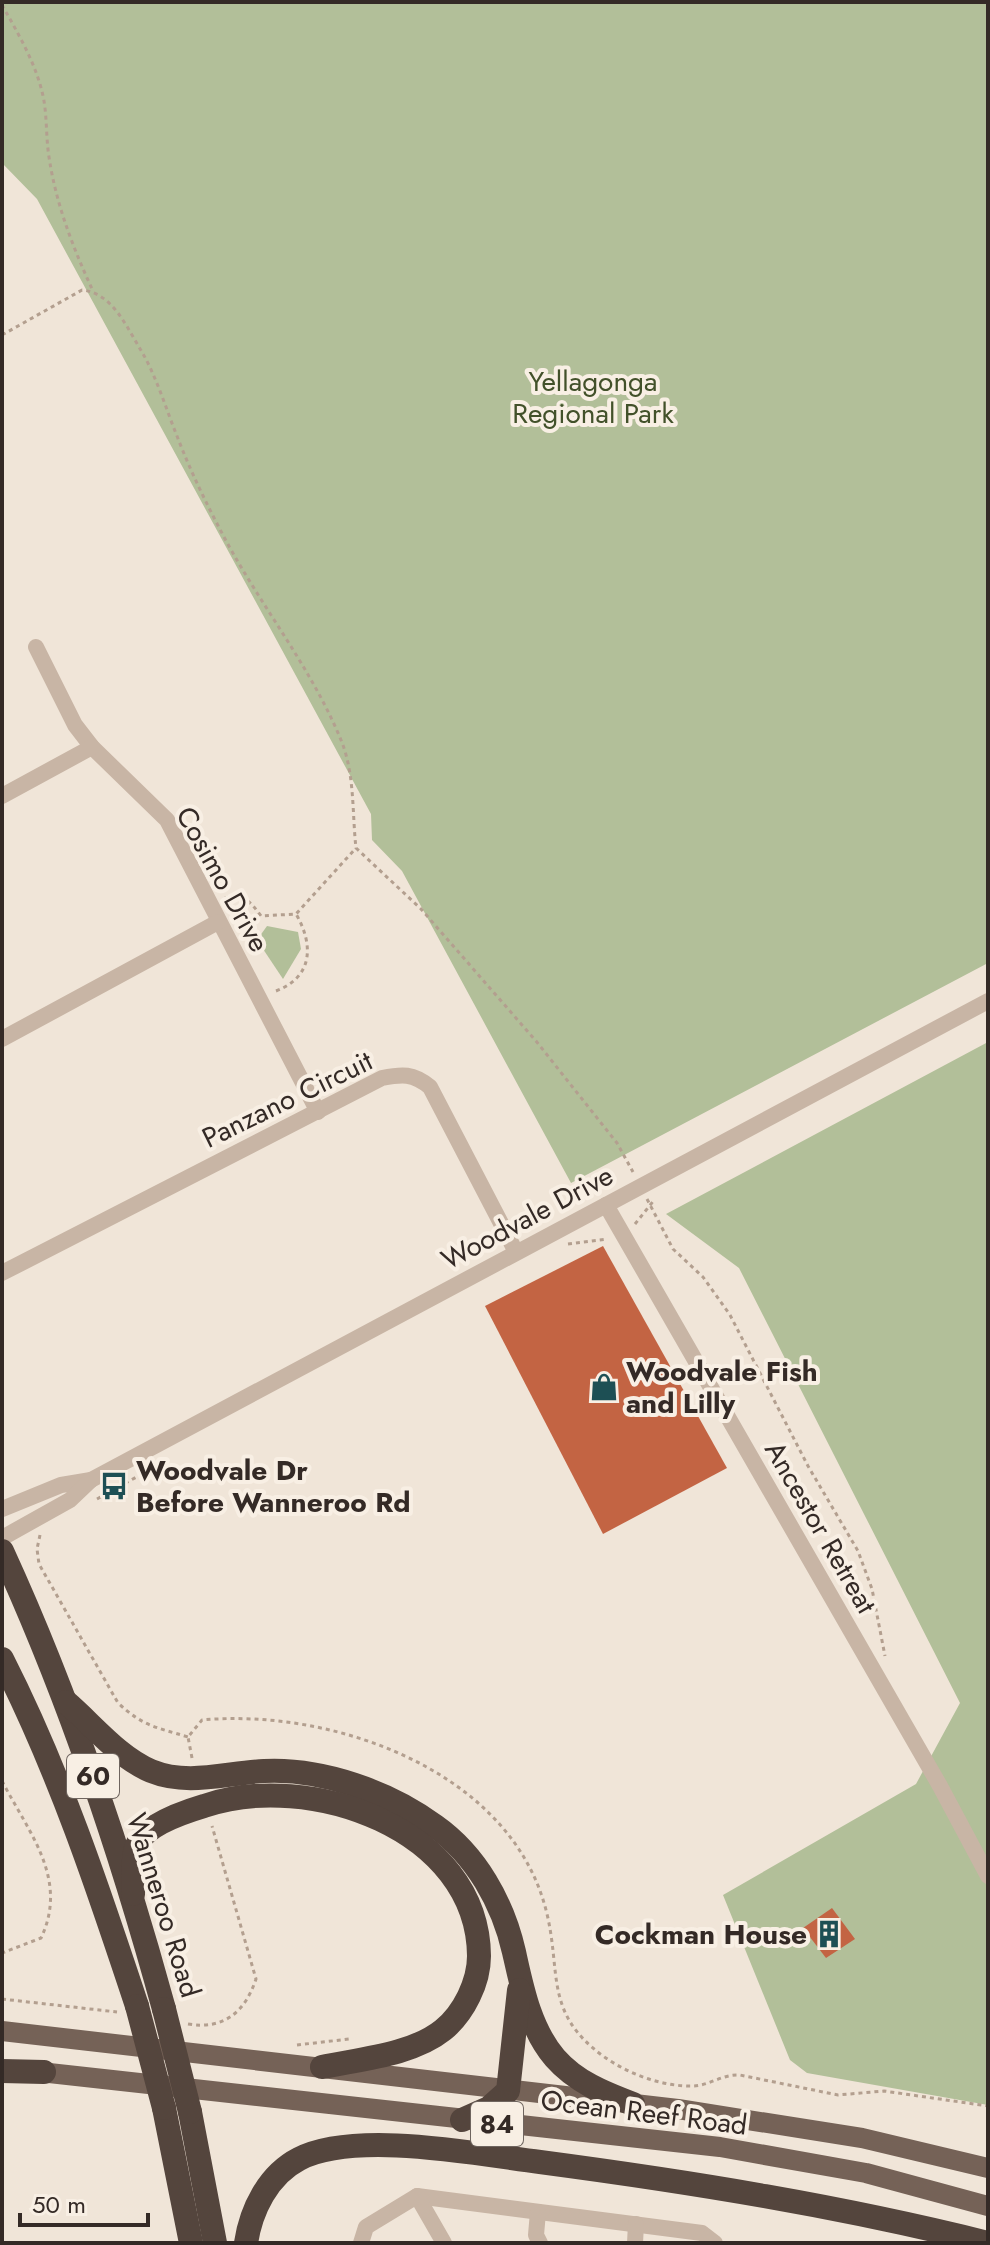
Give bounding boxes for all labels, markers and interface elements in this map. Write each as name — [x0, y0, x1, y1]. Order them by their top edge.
park label: Yellagonga Regional Park — [512, 361, 674, 434]
street label: Cosimo Drive — [166, 799, 279, 960]
street label: Panzano Circuit — [195, 1040, 380, 1158]
street label: Woodvale Drive — [434, 1155, 620, 1280]
place label: Woodvale Fish and Lilly — [626, 1351, 818, 1424]
shop icon: Woodvale Fish and Lilly — [589, 1372, 619, 1402]
street label: Ancestor Retreat — [755, 1433, 887, 1621]
place label: Woodvale Dr Before Wanneroo Rd — [136, 1450, 411, 1523]
bus stop icon: Woodvale Dr Before Wanneroo Rd — [99, 1471, 129, 1501]
road number: 60 — [67, 1754, 119, 1798]
street label: Wanneroo Road — [116, 1808, 211, 2002]
place label: Cockman House — [595, 1914, 807, 1955]
building icon: Cockman House — [814, 1919, 844, 1949]
street label: Ocean Reef Road — [538, 2079, 750, 2146]
road number: 84 — [471, 2102, 523, 2146]
scale bar — [20, 2177, 148, 2227]
text: 50 m — [32, 2187, 86, 2222]

